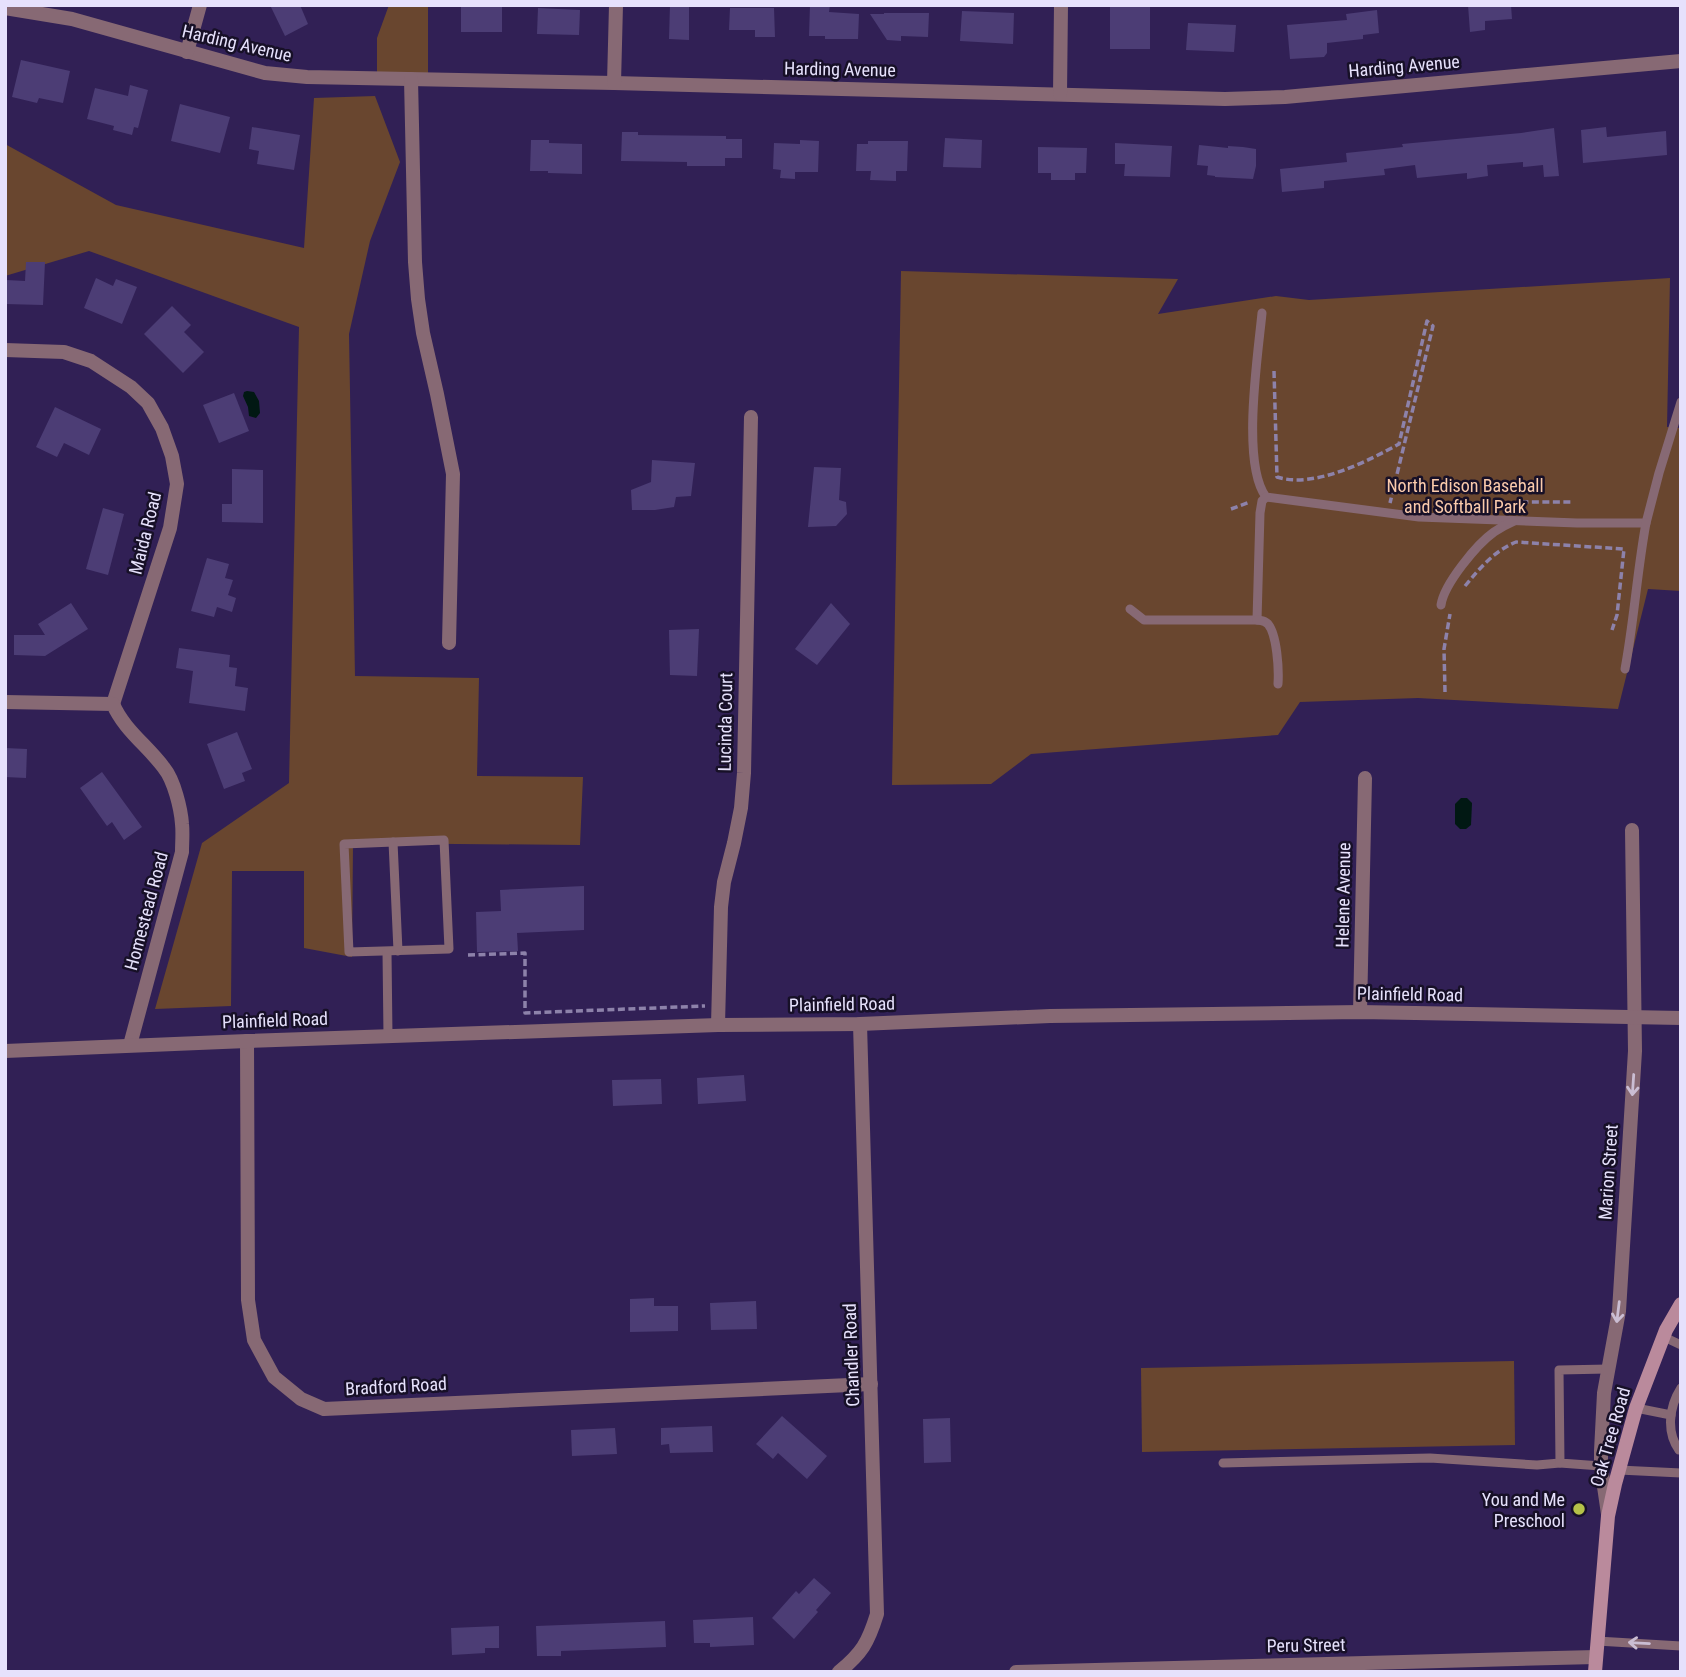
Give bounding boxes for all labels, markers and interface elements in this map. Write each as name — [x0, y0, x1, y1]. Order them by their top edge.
street label: Harding Avenue — [180, 20, 294, 66]
street label: Harding Avenue — [1347, 51, 1461, 81]
street label: Harding Avenue — [784, 58, 896, 80]
park label: North Edison Baseball and Softball Park — [1386, 475, 1544, 517]
street label: Maida Road — [125, 490, 165, 576]
street label: Lucinda Court — [714, 672, 736, 772]
street label: Helene Avenue — [1332, 842, 1354, 948]
street label: Homestead Road — [120, 849, 172, 973]
street label: Plainfield Road — [1357, 983, 1463, 1005]
street label: Plainfield Road — [789, 993, 895, 1015]
street label: Plainfield Road — [222, 1008, 328, 1032]
one-way arrow — [1626, 1073, 1639, 1096]
street label: Marion Street — [1594, 1123, 1622, 1221]
one-way arrow — [1611, 1300, 1624, 1323]
street label: Chandler Road — [839, 1303, 863, 1407]
street label: Bradford Road — [345, 1373, 447, 1399]
street label: Oak Tree Road — [1586, 1385, 1634, 1489]
place label: You and Me Preschool — [1482, 1489, 1565, 1531]
marker: You and Me Preschool — [1571, 1501, 1587, 1517]
street label: Peru Street — [1266, 1634, 1346, 1656]
one-way arrow — [1628, 1636, 1651, 1649]

